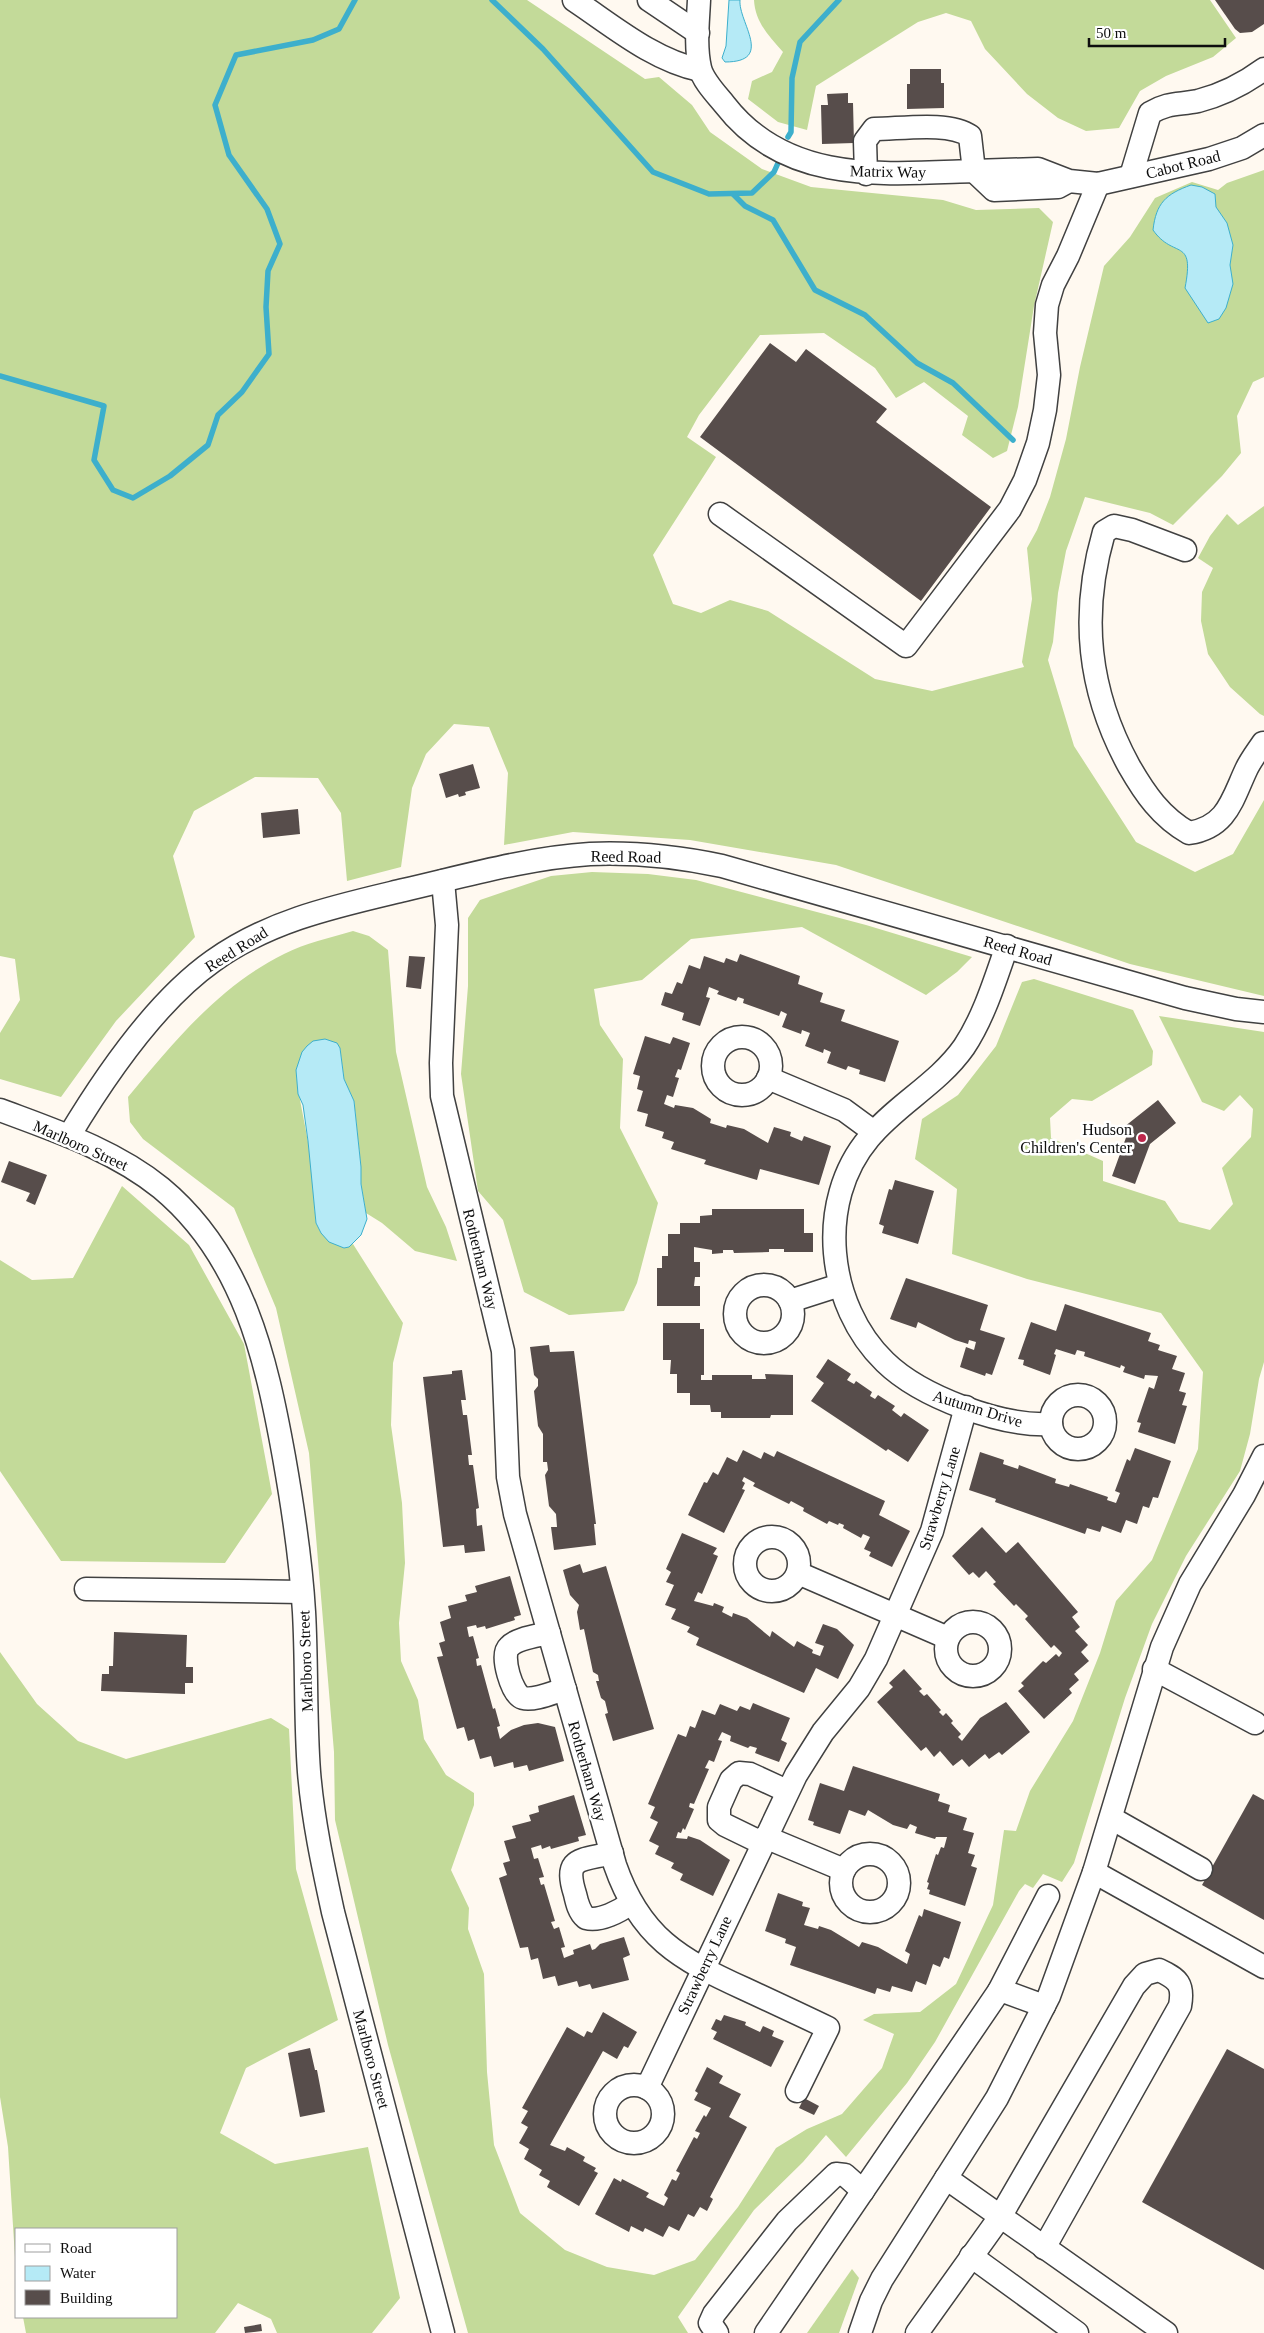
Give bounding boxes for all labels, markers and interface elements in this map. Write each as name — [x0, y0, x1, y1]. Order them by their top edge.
scale bar — [1089, 15, 1225, 47]
text: 50 m — [1096, 25, 1127, 41]
street label: Cabot Road — [1144, 147, 1222, 182]
street label: Matrix Way — [850, 162, 926, 182]
street label: Reed Road — [591, 847, 661, 866]
street label: Reed Road — [202, 923, 271, 975]
street label: Reed Road — [982, 933, 1054, 968]
street label: Marlboro Street — [31, 1117, 131, 1174]
place label: Hudson Children's Center — [1020, 1121, 1133, 1156]
marker: Hudson Children's Center — [1136, 1132, 1148, 1144]
street label: Rotherham Way — [459, 1207, 501, 1312]
street label: Autumn Drive — [931, 1387, 1025, 1430]
street label: Strawberry Lane — [916, 1444, 964, 1552]
street label: Marlboro Street — [295, 1609, 316, 1712]
street label: Rotherham Way — [564, 1719, 610, 1824]
street label: Strawberry Lane — [674, 1913, 736, 2018]
street label: Marlboro Street — [350, 2008, 393, 2111]
legend — [15, 2228, 178, 2318]
text: Road — [60, 2240, 92, 2256]
text: Water — [60, 2265, 95, 2281]
text: Building — [60, 2290, 113, 2306]

